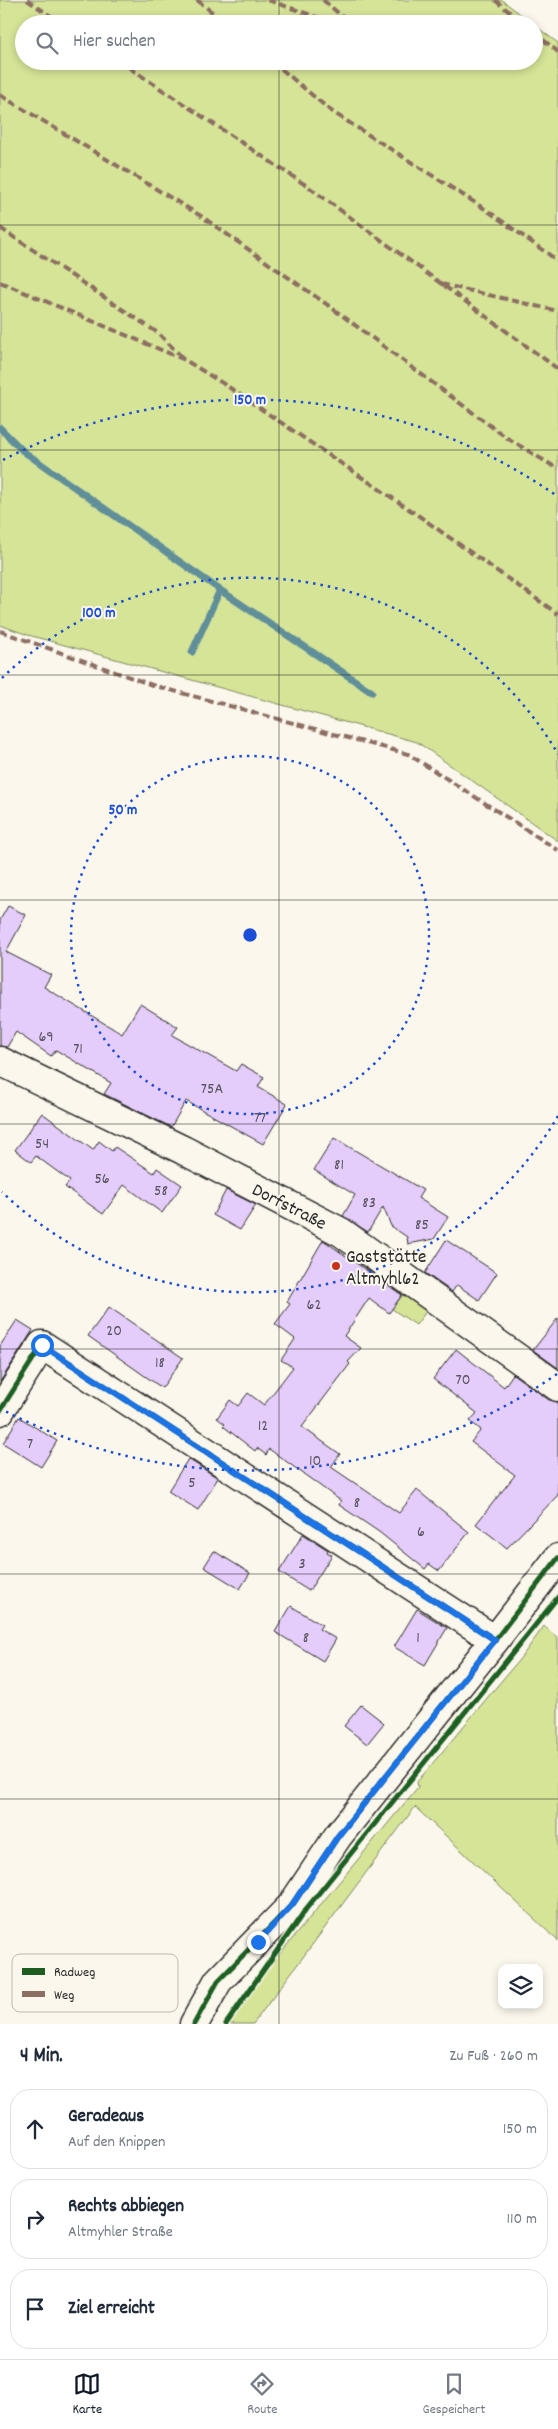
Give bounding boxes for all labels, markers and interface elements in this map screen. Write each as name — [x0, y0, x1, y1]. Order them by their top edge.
search box — [15, 15, 543, 70]
icon: search — [33, 29, 61, 57]
text: Hier suchen — [73, 29, 156, 56]
text: 150 m — [234, 390, 266, 412]
text: 100 m — [82, 603, 116, 625]
text: 50 m — [109, 800, 137, 822]
centre of rings — [241, 926, 259, 944]
house number: 69 — [38, 1026, 54, 1049]
house number: 71 — [73, 1038, 83, 1061]
house number: 75A — [201, 1078, 223, 1101]
house number: 77 — [254, 1107, 266, 1130]
house number: 54 — [35, 1133, 49, 1156]
house number: 81 — [334, 1154, 344, 1177]
house number: 56 — [94, 1168, 110, 1191]
street label: Dorfstraße — [246, 1178, 330, 1238]
house number: 58 — [154, 1180, 168, 1203]
house number: 83 — [362, 1192, 376, 1215]
house number: 85 — [415, 1214, 429, 1237]
place label: Gaststätte Altmyhl62 — [346, 1245, 426, 1294]
marker: Gaststätte Altmyhl62 — [330, 1260, 342, 1272]
house number: 62 — [307, 1294, 321, 1317]
house number: 20 — [106, 1320, 122, 1343]
route start — [31, 1334, 54, 1357]
house number: 18 — [155, 1352, 165, 1375]
house number: 70 — [456, 1369, 470, 1392]
house number: 12 — [258, 1415, 268, 1438]
house number: 7 — [27, 1433, 33, 1456]
house number: 10 — [309, 1450, 321, 1473]
house number: 5 — [188, 1472, 196, 1495]
house number: 8 — [354, 1492, 360, 1515]
house number: 6 — [417, 1521, 425, 1544]
house number: 3 — [298, 1553, 306, 1576]
house number: 8 — [303, 1627, 309, 1650]
house number: 1 — [416, 1627, 420, 1650]
route end — [247, 1931, 270, 1954]
legend — [12, 1954, 178, 2012]
text: Radweg — [54, 1963, 95, 1983]
map controls — [498, 1964, 543, 2009]
button: layers — [498, 1964, 543, 2009]
text: Weg — [54, 1986, 74, 2006]
text: 4 Min. — [20, 2042, 63, 2072]
text: Zu Fuß · 260 m — [450, 2045, 538, 2068]
text: Geradeaus — [68, 2104, 144, 2131]
icon: ahead — [21, 2115, 49, 2143]
text: 150 m — [503, 2118, 537, 2141]
text: Auf den Knippen — [68, 2131, 165, 2154]
text: Rechts abbiegen — [68, 2194, 184, 2221]
icon: right — [21, 2205, 49, 2233]
text: 110 m — [507, 2208, 537, 2231]
text: Altmyhler Straße — [68, 2221, 173, 2244]
icon: arrive — [21, 2295, 49, 2323]
text: Ziel erreicht — [68, 2296, 155, 2323]
tab: Karte — [73, 2370, 102, 2420]
tab: Route — [247, 2370, 278, 2420]
tab: Gespeichert — [423, 2370, 485, 2420]

